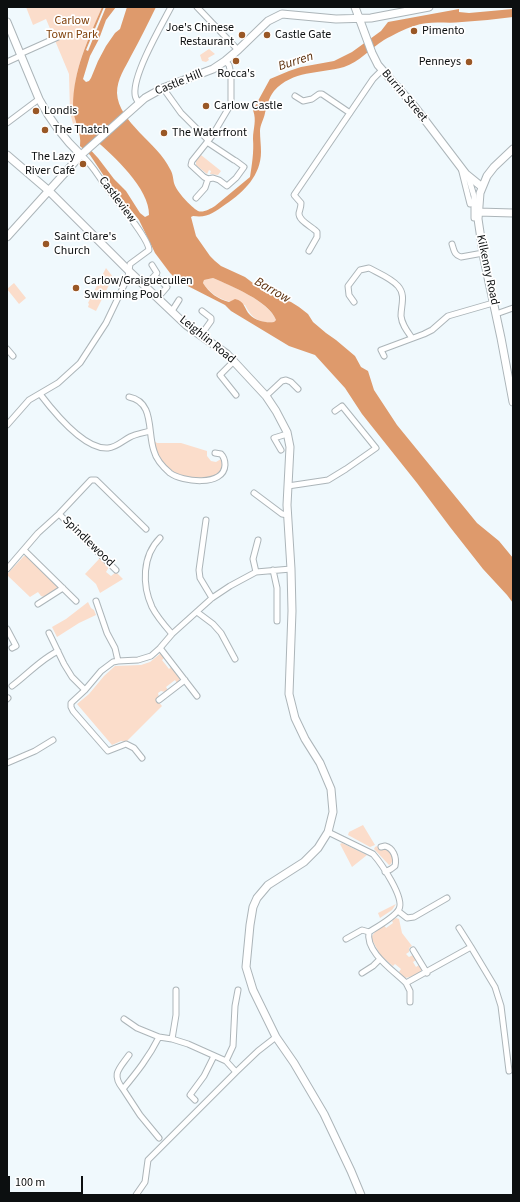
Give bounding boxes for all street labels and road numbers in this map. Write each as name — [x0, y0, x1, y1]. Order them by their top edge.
street label: Castle Hill — [153, 67, 205, 99]
street label: Burrin Street — [378, 67, 430, 125]
street label: Castleview — [95, 174, 139, 226]
street label: Kilkenny Road — [473, 234, 501, 306]
street label: Leighlin Road — [176, 313, 238, 367]
street label: Spindlewood — [59, 514, 117, 570]

